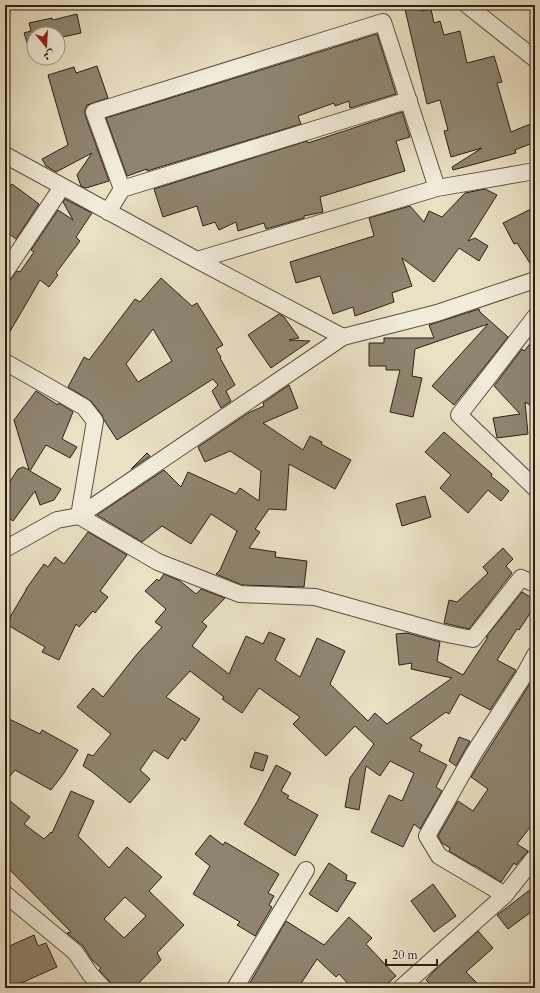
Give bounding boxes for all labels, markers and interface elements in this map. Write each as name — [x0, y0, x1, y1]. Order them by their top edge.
north arrow — [26, 26, 66, 66]
text: ش — [41, 46, 56, 64]
scale bar — [386, 941, 437, 967]
text: 20 m — [392, 947, 419, 963]

